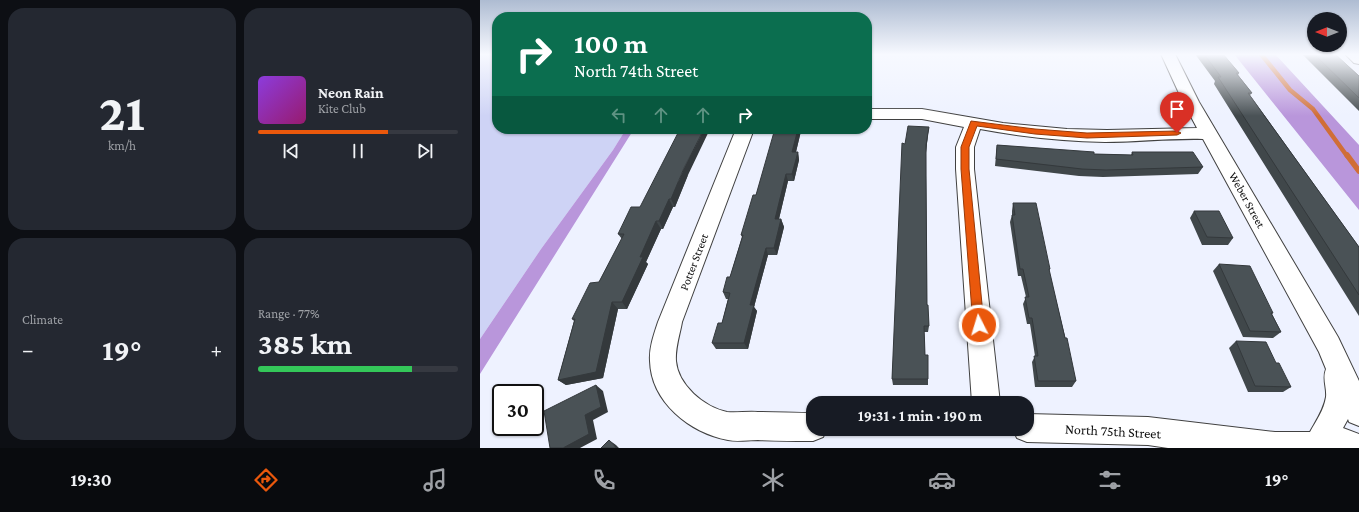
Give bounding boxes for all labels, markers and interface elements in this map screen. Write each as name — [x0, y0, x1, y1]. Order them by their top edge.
north arrow — [1307, 12, 1347, 52]
map controls — [1307, 12, 1347, 52]
icon: right — [508, 28, 560, 80]
text: 100 m — [574, 28, 648, 59]
text: North 74th Street — [574, 61, 698, 81]
text: 21 — [99, 83, 145, 141]
text: Neon Rain — [318, 85, 384, 101]
pin — [1160, 92, 1194, 133]
icon: arrive — [1166, 98, 1188, 120]
text: Kite Club — [318, 101, 366, 116]
icon: left — [608, 104, 630, 126]
icon: ahead — [650, 104, 672, 126]
icon: ahead — [692, 104, 714, 126]
icon: right — [734, 104, 756, 126]
text: km/h — [108, 138, 136, 153]
icon: previous — [280, 140, 302, 162]
icon: pause — [347, 140, 369, 162]
icon: next — [414, 140, 436, 162]
street label: Weber Street — [1226, 170, 1269, 231]
street label: Potter Street — [677, 231, 712, 292]
position arrow — [958, 304, 1000, 346]
text: Range · 77% — [258, 306, 320, 321]
text: Climate — [22, 312, 63, 327]
text: 385 km — [258, 327, 352, 360]
text: 19° — [102, 333, 142, 366]
text: − — [22, 337, 34, 362]
text: + — [210, 337, 222, 362]
speed limit sign: 30 — [492, 384, 544, 436]
text: 19:31 · 1 min · 190 m — [858, 408, 982, 424]
street label: North 75th Street — [1065, 420, 1162, 442]
icon: directions — [252, 466, 280, 494]
icon: music — [421, 466, 449, 494]
icon: phone — [590, 466, 618, 494]
icon: climate — [759, 466, 787, 494]
icon: car — [928, 466, 956, 494]
icon: filters — [1096, 466, 1124, 494]
text: 19:30 — [70, 470, 112, 490]
text: 19° — [1265, 470, 1289, 490]

